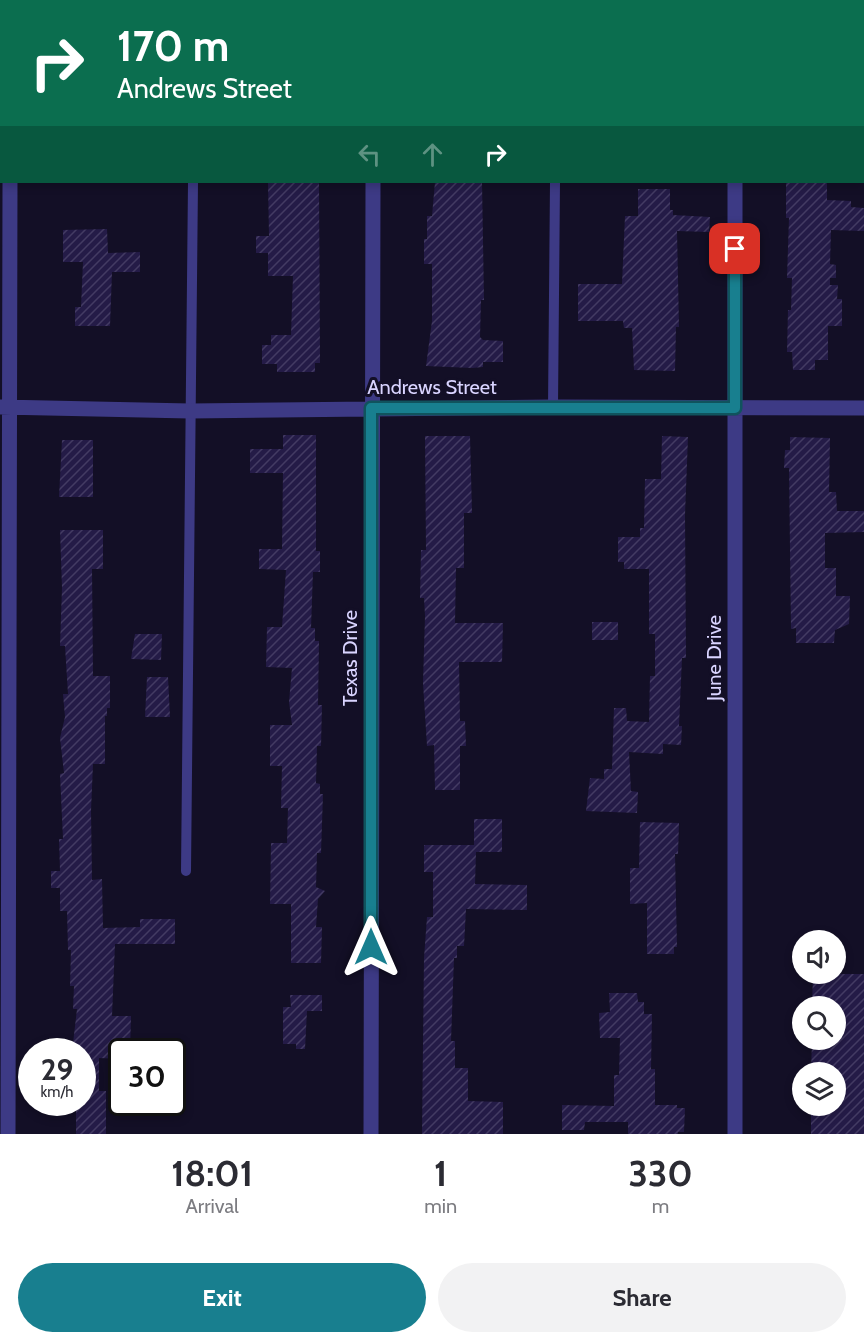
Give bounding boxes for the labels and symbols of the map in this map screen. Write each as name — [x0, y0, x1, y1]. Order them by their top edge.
pin — [709, 223, 760, 274]
street label: Andrews Street — [367, 375, 497, 399]
street label: Texas Drive — [338, 610, 362, 706]
street label: June Drive — [702, 615, 726, 702]
position arrow — [339, 915, 403, 979]
speed limit sign: 30 — [108, 1038, 186, 1116]

